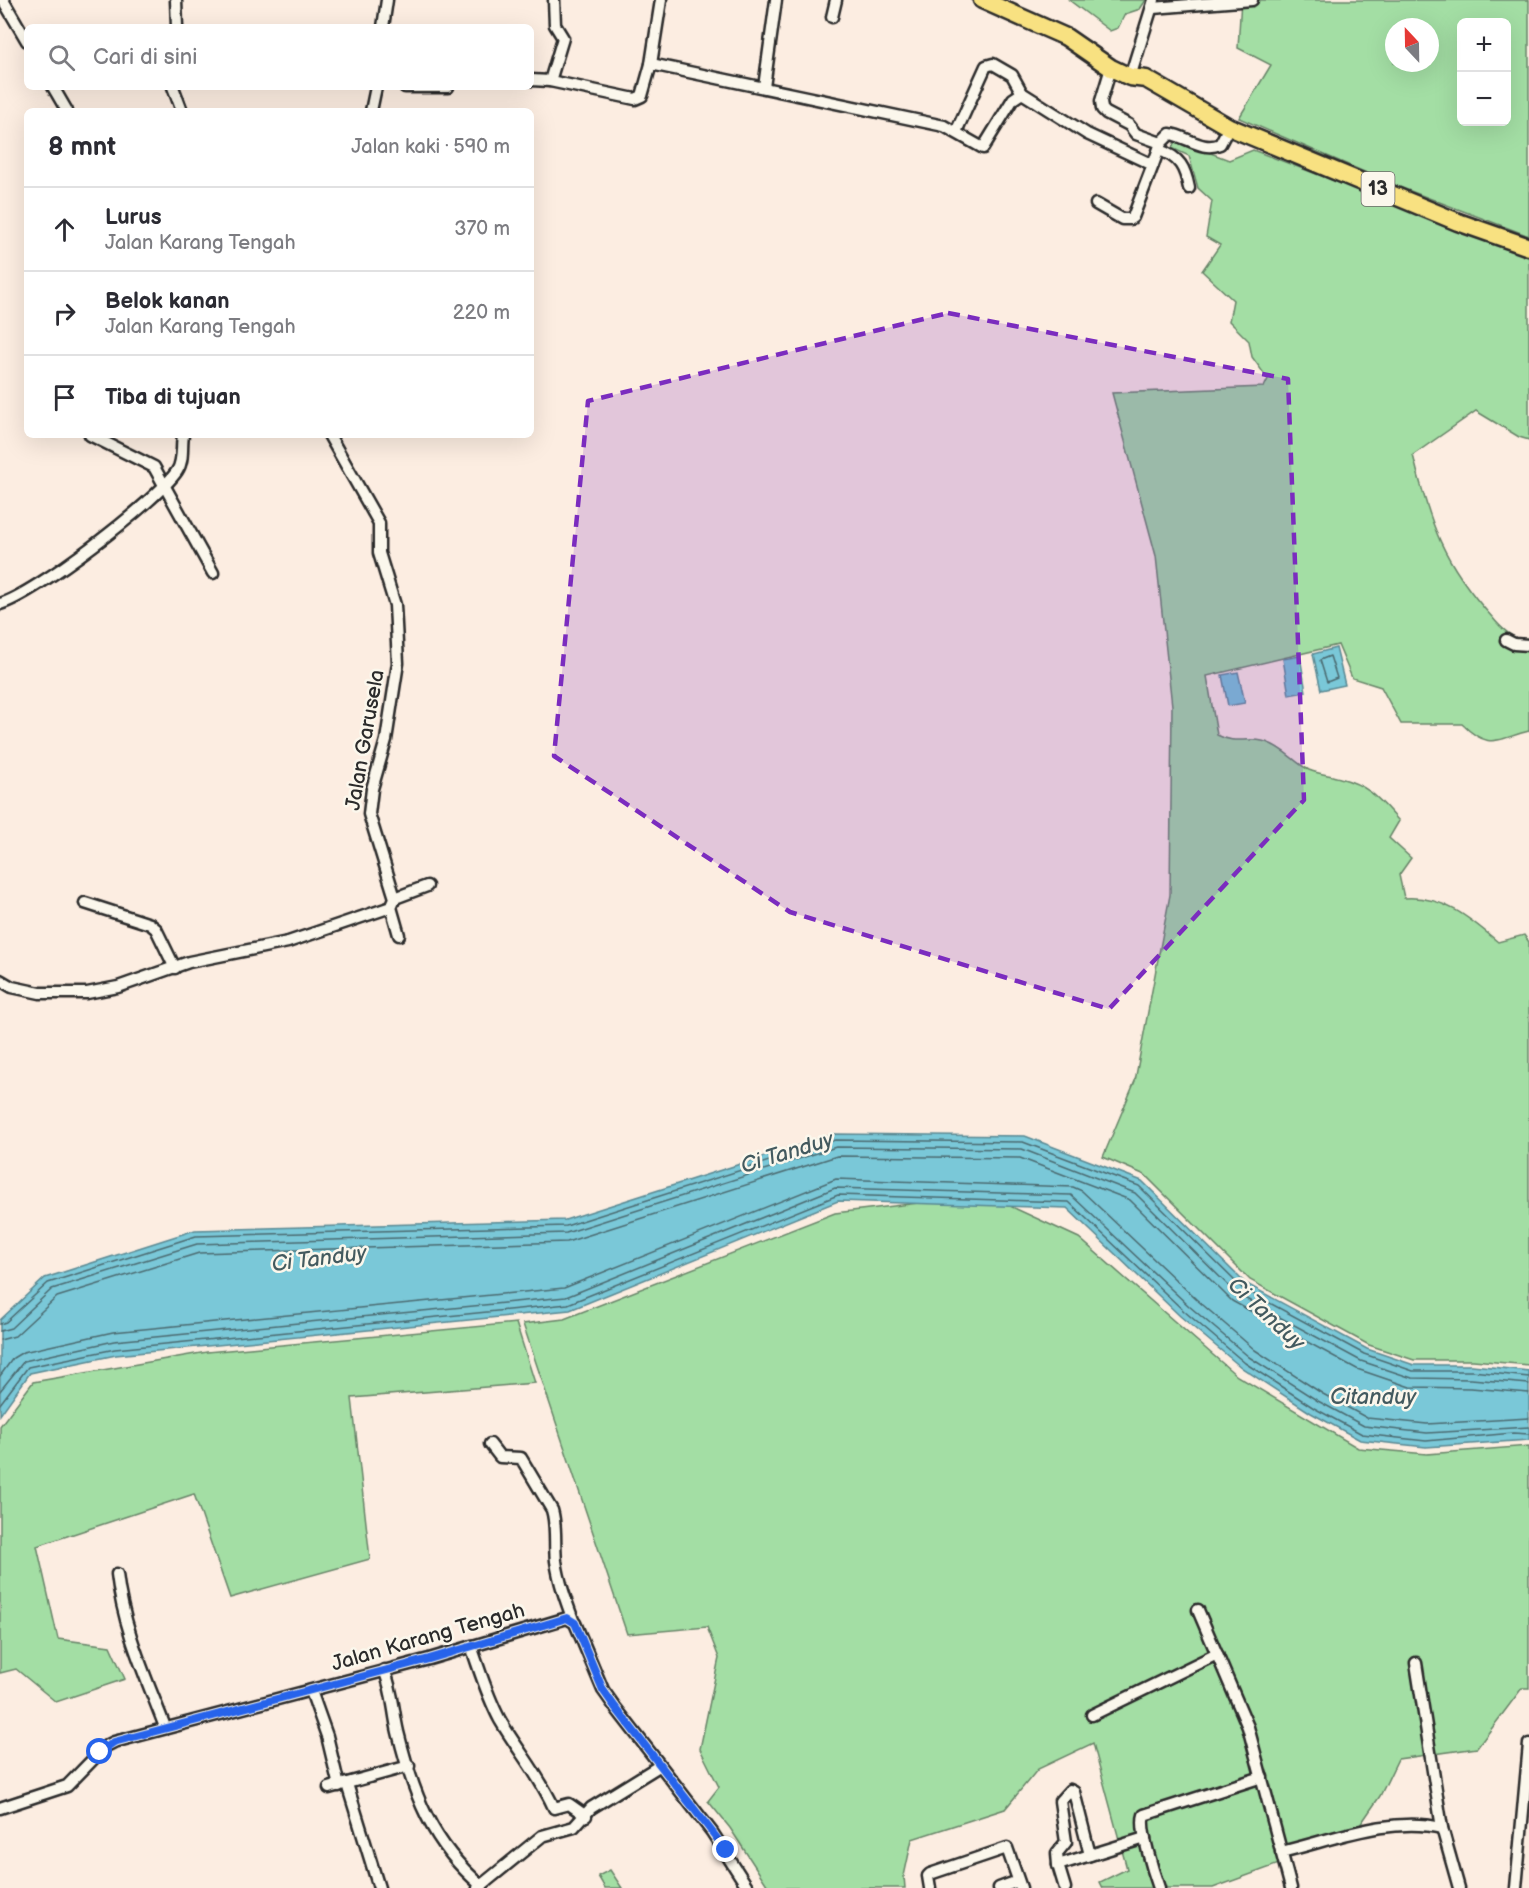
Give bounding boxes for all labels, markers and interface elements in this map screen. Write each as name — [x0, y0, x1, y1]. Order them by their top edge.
north arrow — [1385, 18, 1439, 72]
map controls — [1457, 18, 1511, 126]
button: + — [1457, 18, 1511, 72]
search box — [24, 24, 534, 90]
icon: search — [45, 41, 78, 74]
text: Cari di sini — [93, 44, 197, 71]
button: − — [1457, 72, 1511, 126]
text: 8 mnt — [48, 132, 116, 163]
text: Jalan kaki · 590 m — [351, 135, 510, 159]
road number: 13 — [1362, 172, 1394, 206]
text: Lurus — [105, 204, 161, 231]
icon: ahead — [48, 213, 81, 246]
text: 370 m — [454, 217, 510, 241]
text: Jalan Karang Tengah — [105, 231, 295, 255]
text: Belok kanan — [105, 288, 230, 315]
icon: right — [48, 297, 81, 330]
text: 220 m — [453, 301, 510, 325]
text: Jalan Karang Tengah — [105, 315, 295, 339]
icon: arrive — [48, 381, 81, 414]
text: Tiba di tujuan — [105, 384, 241, 411]
street label: Jalan Garusela — [340, 668, 390, 812]
water label: Ci Tanduy — [737, 1126, 838, 1180]
water label: Ci Tanduy — [270, 1240, 369, 1278]
water label: Ci Tanduy — [1222, 1272, 1311, 1357]
water label: Citanduy — [1330, 1384, 1417, 1411]
street label: Jalan Karang Tengah — [328, 1597, 528, 1677]
route start — [86, 1738, 112, 1764]
route end — [712, 1836, 738, 1862]

